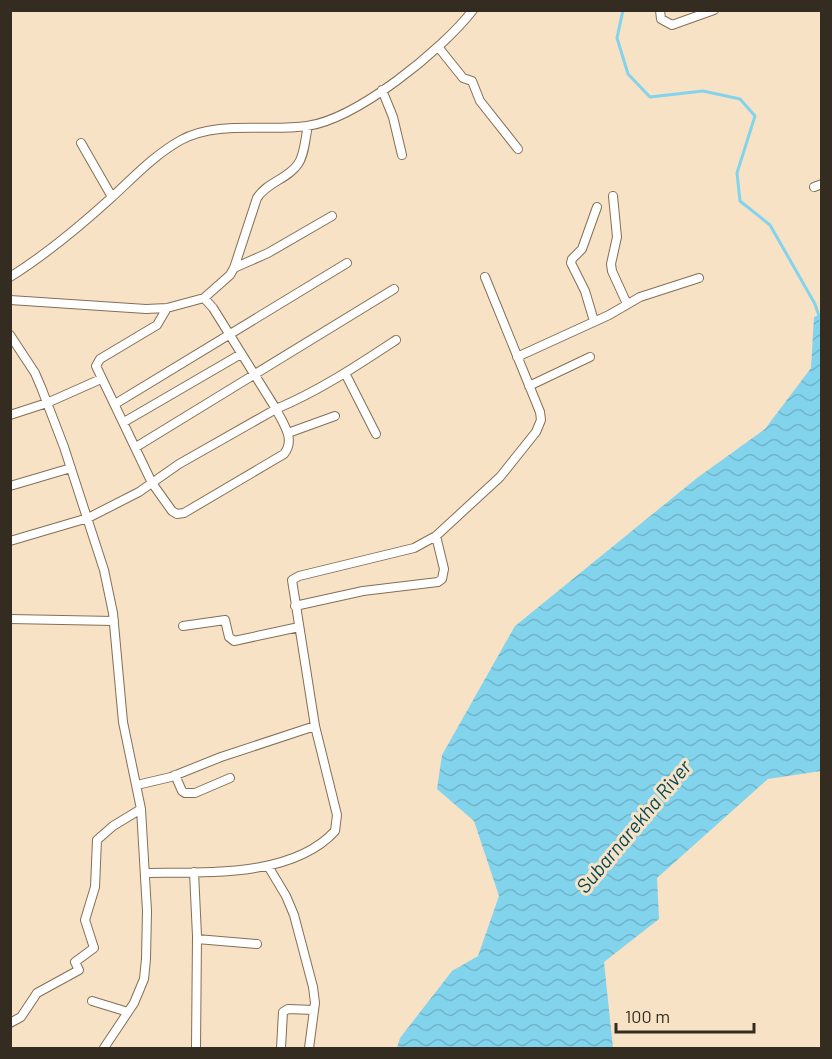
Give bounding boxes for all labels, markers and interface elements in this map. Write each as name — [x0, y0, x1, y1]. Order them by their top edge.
water label: Subarnarekha River — [570, 754, 696, 897]
scale bar — [616, 996, 754, 1034]
text: 100 m — [625, 1005, 670, 1027]

